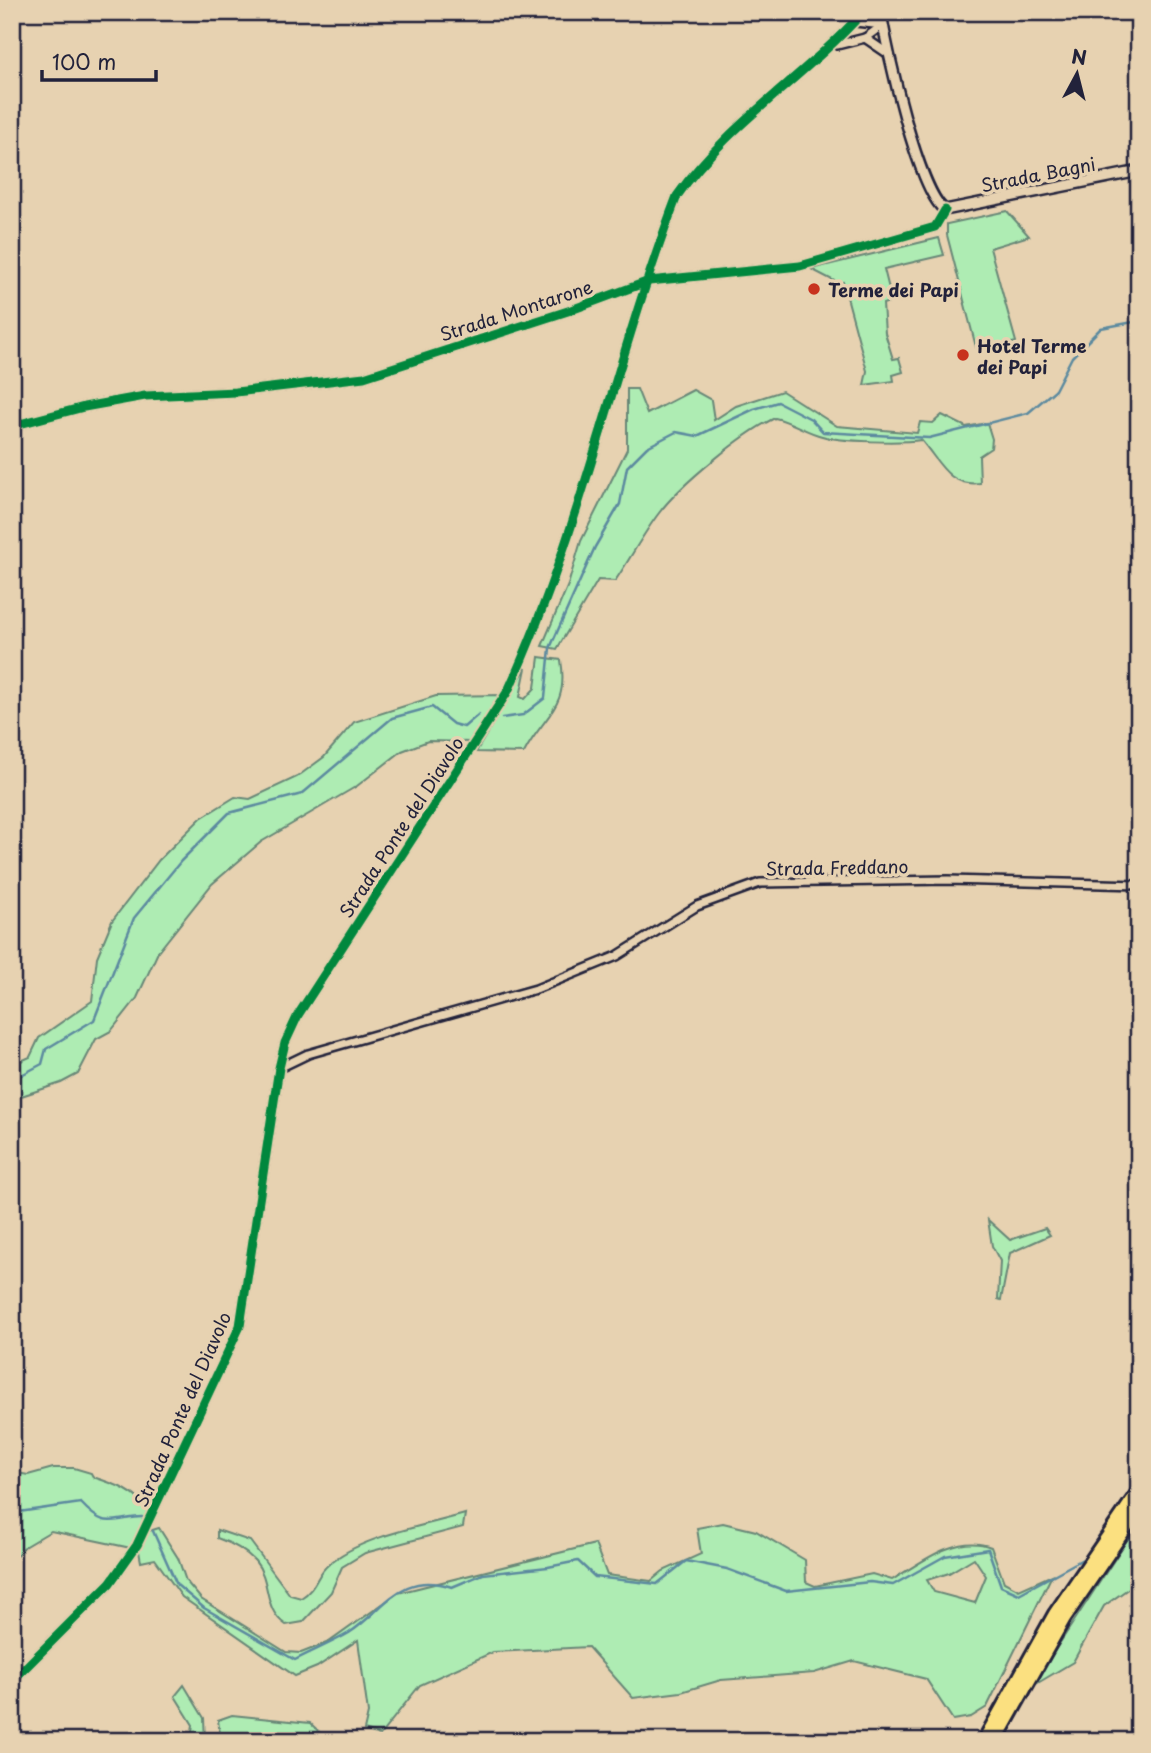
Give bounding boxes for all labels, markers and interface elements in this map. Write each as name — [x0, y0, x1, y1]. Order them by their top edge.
scale bar — [42, 38, 156, 82]
north arrow — [1042, 38, 1112, 108]
text: N — [1070, 41, 1088, 71]
text: 100 m — [52, 45, 116, 77]
street label: Strada Bagni — [978, 150, 1098, 198]
street label: Strada Montarone — [436, 272, 596, 348]
place label: Terme dei Papi — [828, 276, 959, 303]
marker: Terme dei Papi — [806, 281, 822, 297]
place label: Hotel Terme dei Papi — [977, 332, 1087, 380]
marker: Hotel Terme dei Papi — [955, 347, 971, 363]
street label: Strada Ponte del Diavolo — [332, 731, 470, 923]
street label: Strada Freddano — [765, 852, 909, 882]
street label: Strada Ponte del Diavolo — [127, 1307, 237, 1511]

